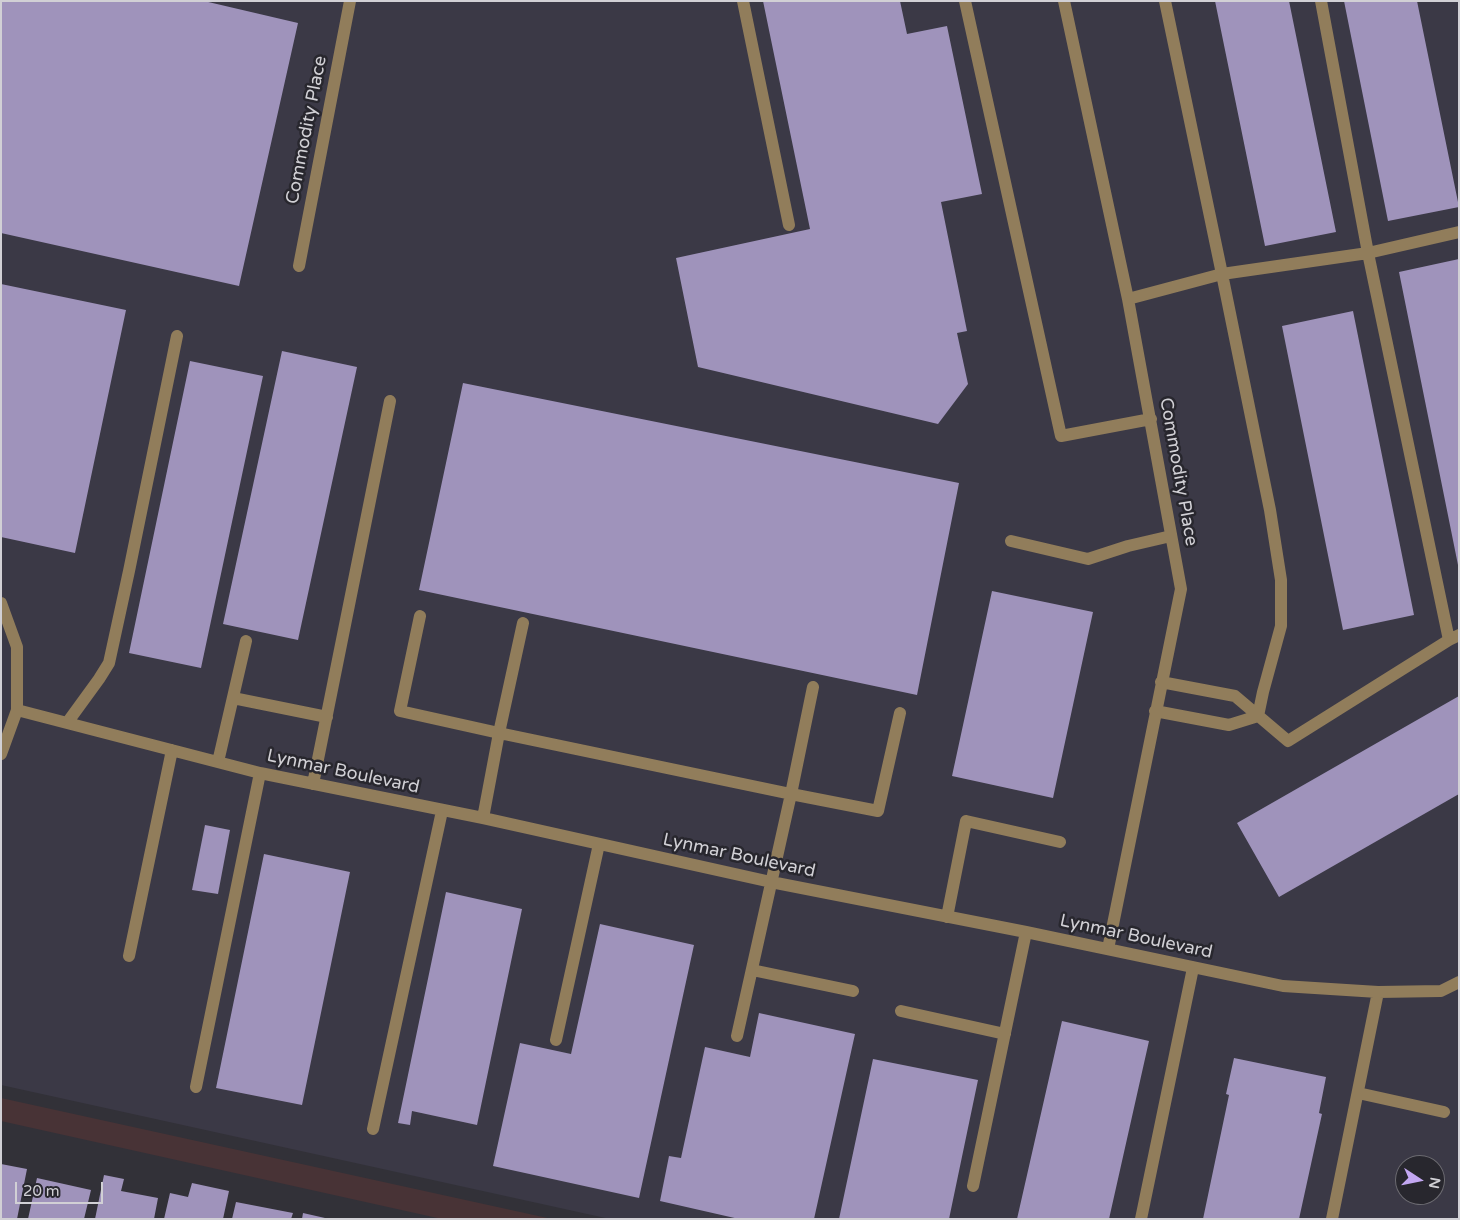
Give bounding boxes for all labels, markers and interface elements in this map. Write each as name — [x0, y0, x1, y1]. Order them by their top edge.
street label: Commodity Place — [282, 54, 332, 206]
street label: Commodity Place — [1154, 396, 1202, 548]
street label: Lynmar Boulevard — [265, 745, 421, 799]
street label: Lynmar Boulevard — [661, 829, 817, 883]
street label: Lynmar Boulevard — [1058, 910, 1214, 964]
north arrow — [1395, 1155, 1445, 1205]
scale bar — [18, 1172, 105, 1204]
text: N — [1425, 1176, 1444, 1190]
text: 20 m — [23, 1182, 60, 1200]

